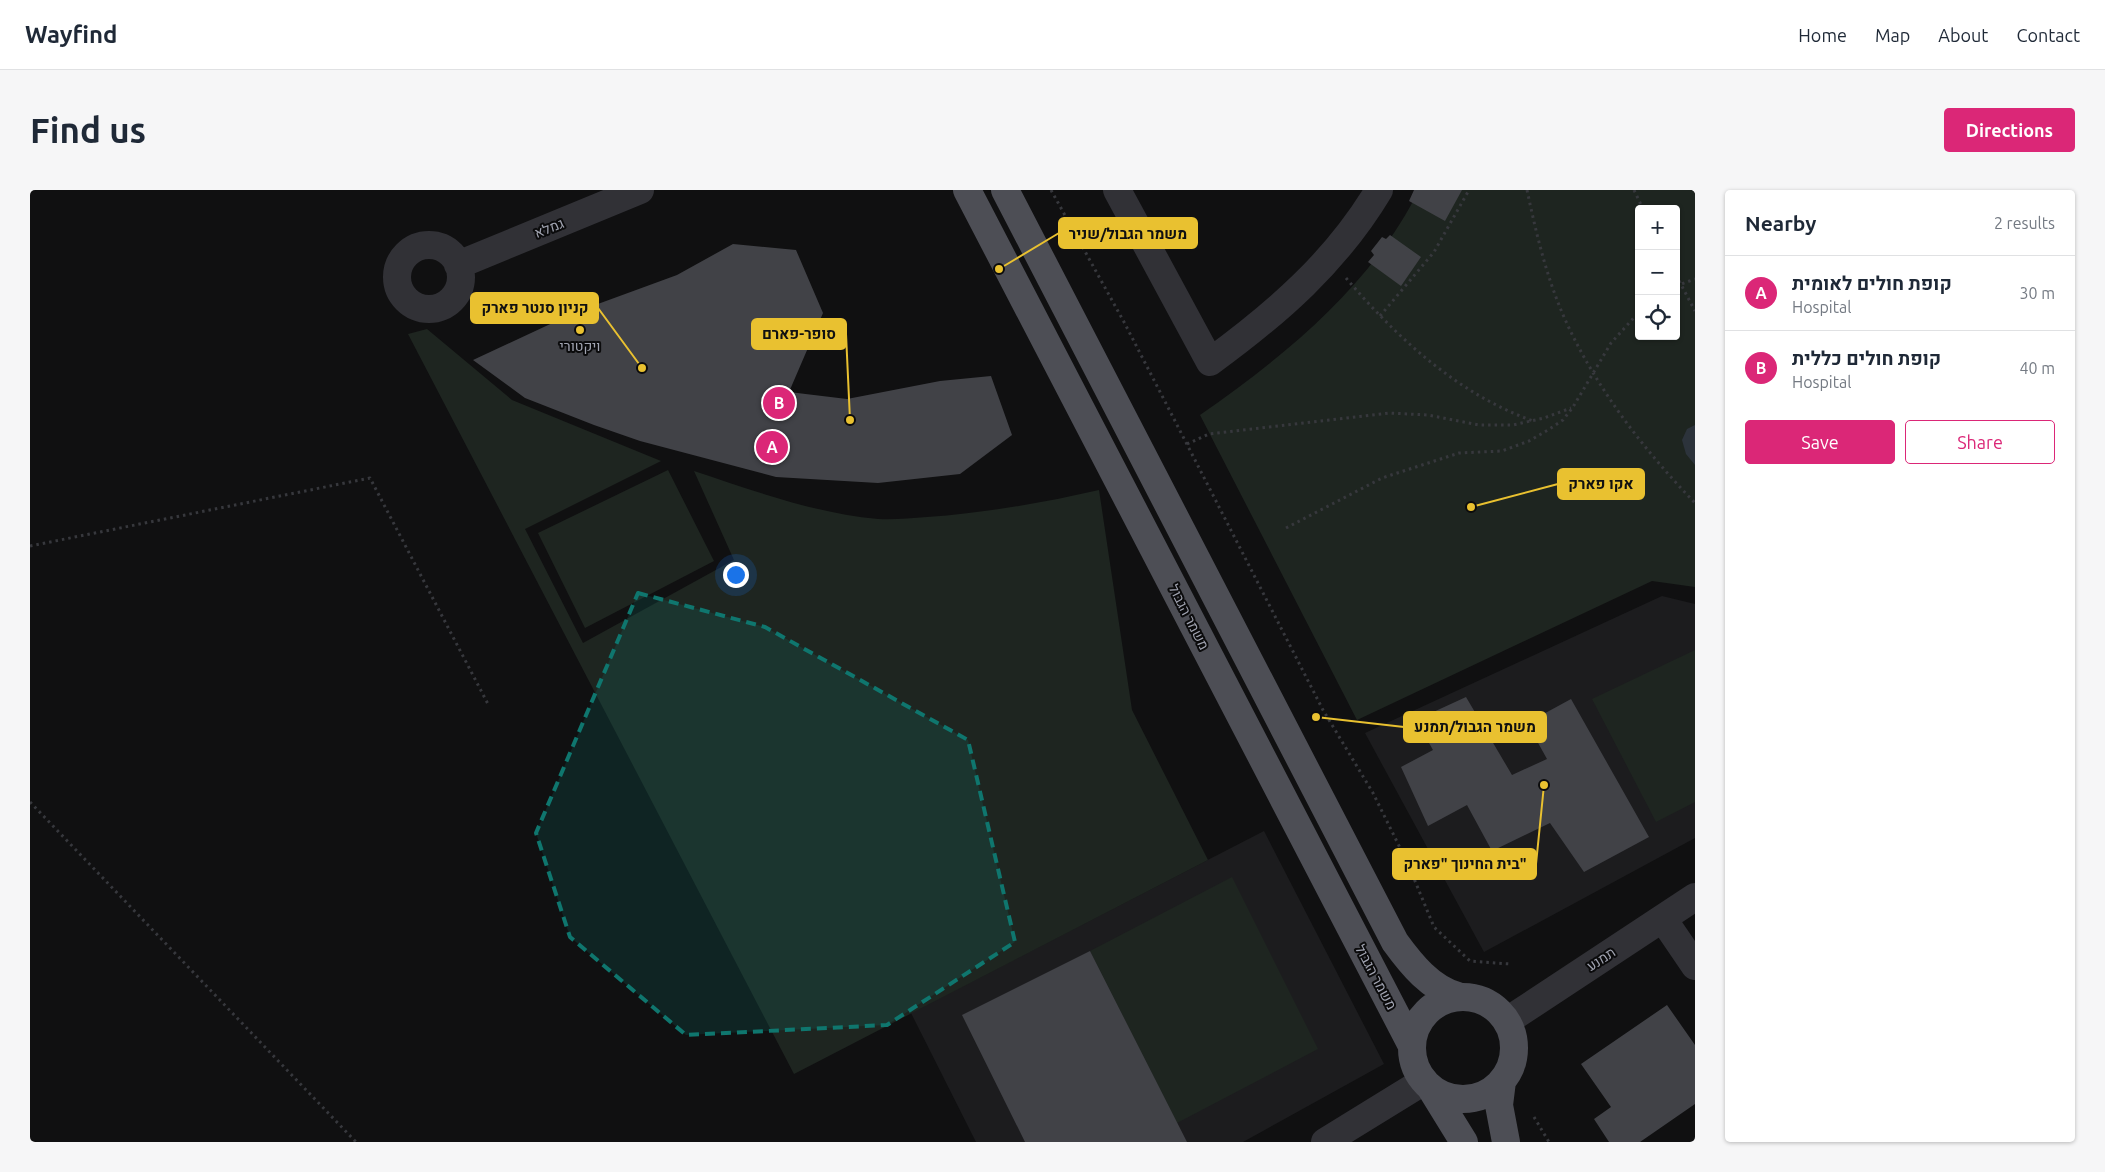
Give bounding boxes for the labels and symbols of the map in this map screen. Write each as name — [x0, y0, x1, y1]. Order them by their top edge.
street label: גמלא — [532, 215, 566, 241]
callout: משמר הגבול/שניר — [1059, 218, 1197, 248]
text: משמר הגבול/שניר — [1069, 225, 1187, 242]
callout: קניון סנטר פארק — [471, 293, 598, 323]
text: קניון סנטר פארק — [481, 299, 589, 316]
callout: סופר-פארם — [752, 319, 846, 349]
marker: ויקטורי — [574, 324, 586, 336]
text: סופר-פארם — [762, 325, 836, 342]
place label: ויקטורי — [560, 338, 600, 354]
pin: B — [763, 384, 795, 422]
pin: A — [756, 428, 788, 466]
callout: אקו פארק — [1558, 469, 1644, 499]
text: אקו פארק — [1568, 475, 1634, 492]
your location — [723, 562, 749, 588]
street label: משמר הגבול — [1166, 582, 1212, 652]
callout: משמר הגבול/תמנע — [1404, 712, 1546, 742]
text: משמר הגבול/תמנע — [1414, 718, 1536, 735]
callout: בית החינוך "פארק" — [1393, 849, 1536, 879]
text: בית החינוך "פארק" — [1403, 855, 1527, 872]
street label: משמר הגבול — [1352, 942, 1400, 1012]
street label: תמנע — [1584, 944, 1618, 974]

